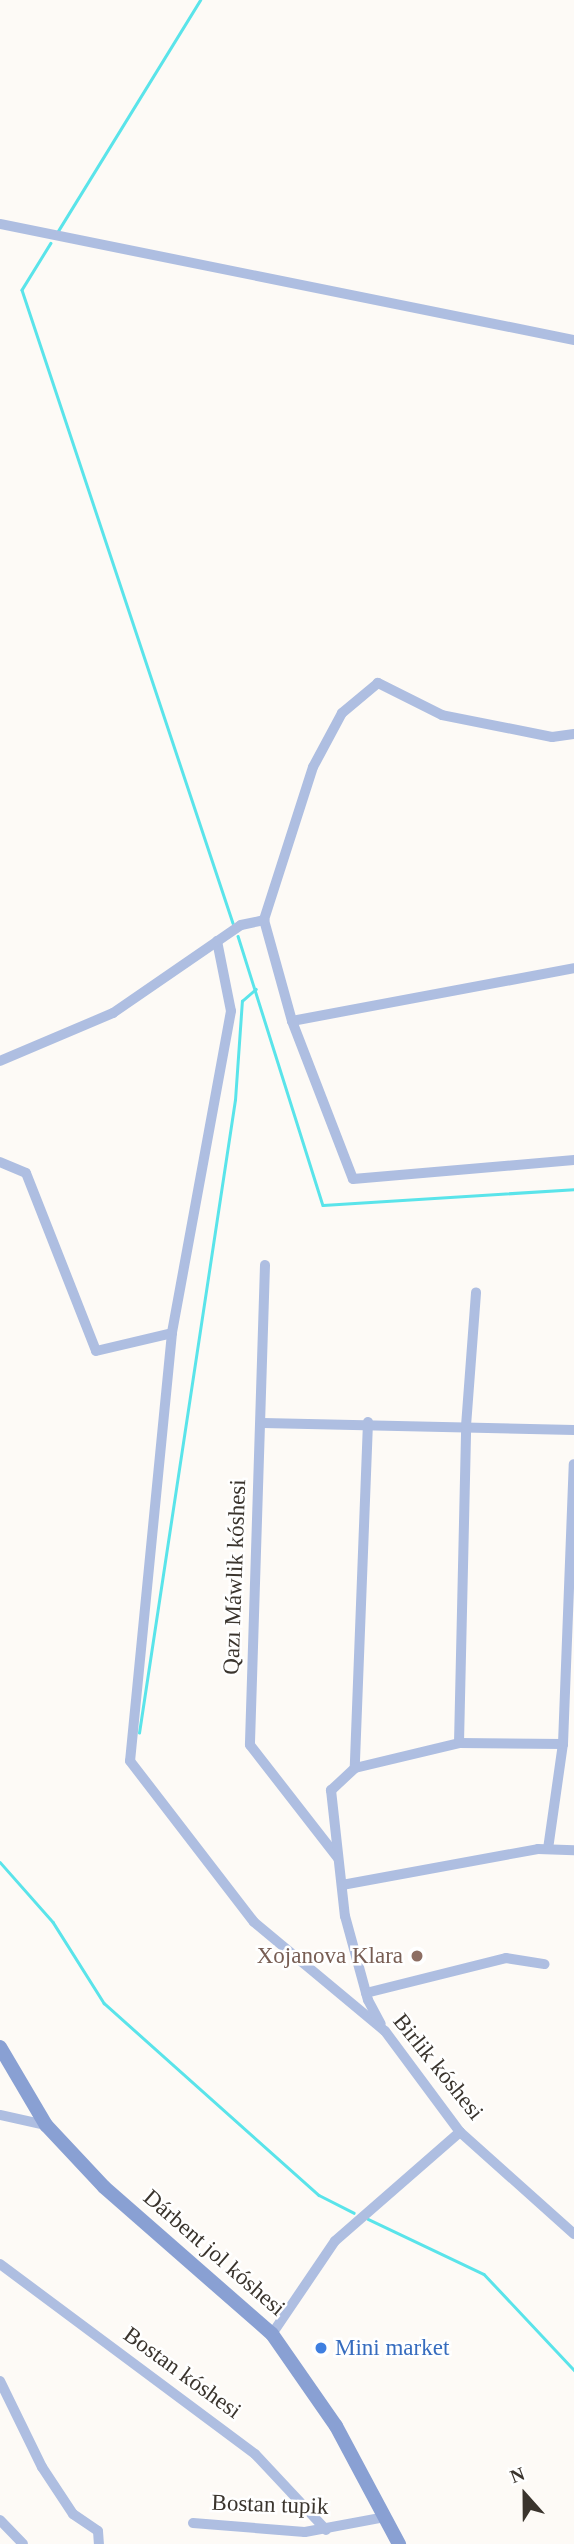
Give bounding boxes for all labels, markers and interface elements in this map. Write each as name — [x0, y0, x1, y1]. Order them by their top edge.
street label: Qazı Máwlik kóshesi — [218, 1479, 252, 1675]
place label: Xojanova Klara — [257, 1942, 403, 1970]
marker: Xojanova Klara — [409, 1948, 425, 1964]
street label: Birlik kóshesi — [387, 2008, 489, 2126]
street label: Dárbent jol kóshesi — [137, 2184, 291, 2322]
street label: Bostan kóshesi — [118, 2321, 246, 2425]
place label: Mini market — [335, 2334, 449, 2362]
marker: Mini market — [313, 2340, 329, 2356]
north arrow — [490, 2460, 560, 2530]
text: N — [507, 2463, 527, 2487]
street label: Bostan tupik — [211, 2489, 329, 2521]

